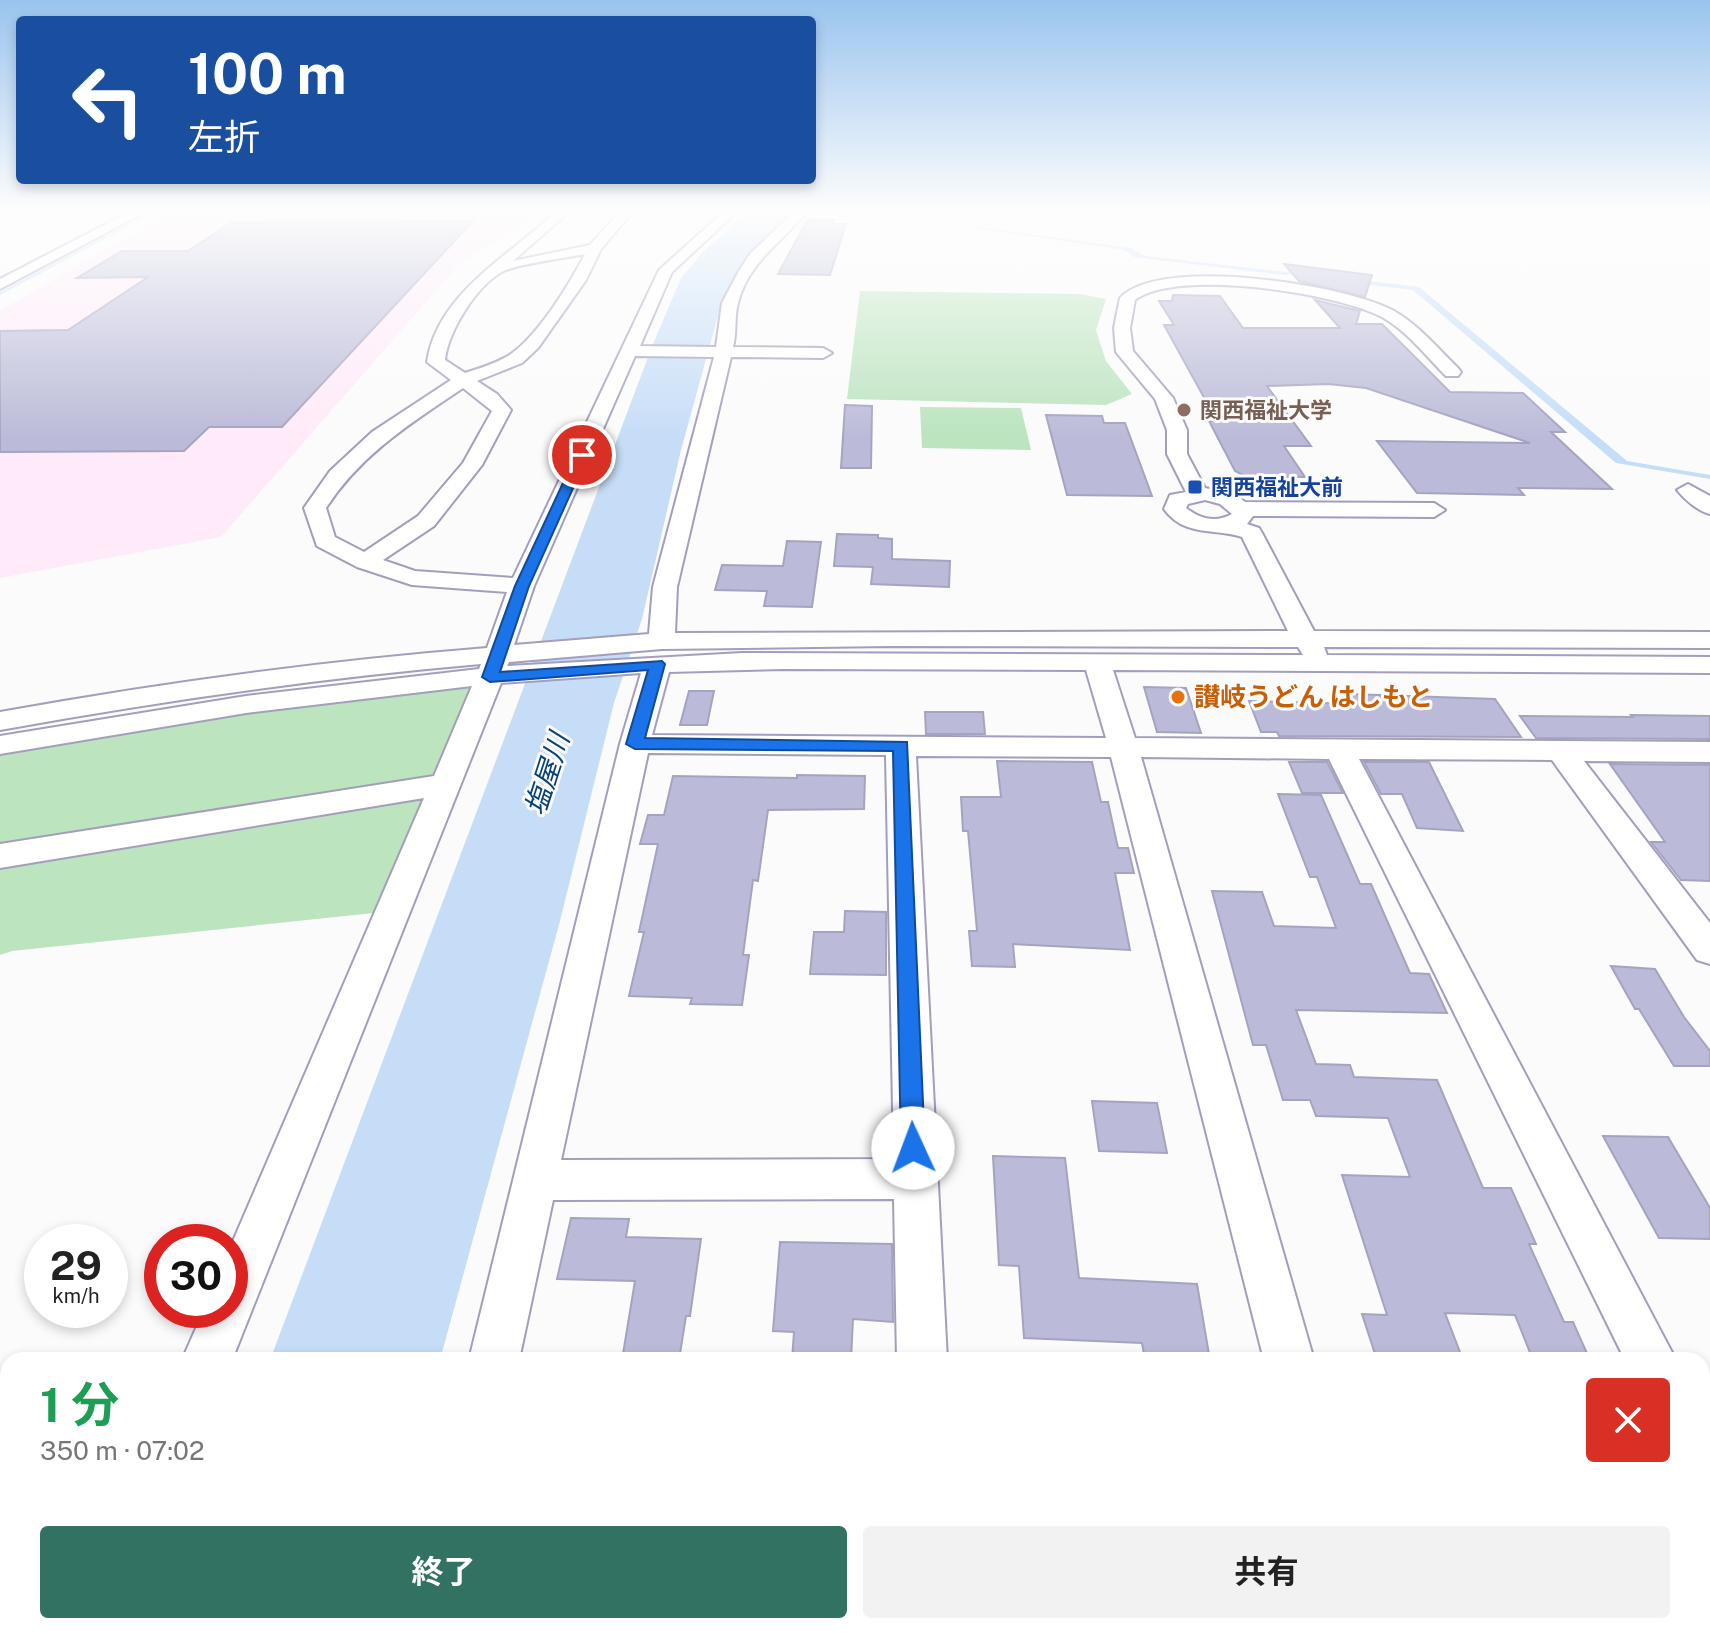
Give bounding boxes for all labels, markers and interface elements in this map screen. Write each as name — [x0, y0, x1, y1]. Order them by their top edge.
text: 100 m — [188, 41, 347, 107]
icon: left — [56, 48, 160, 152]
text: 左折 — [188, 116, 260, 158]
place label: 関西福祉大学 — [1200, 397, 1332, 423]
marker: 関西福祉大学 — [1175, 401, 1193, 419]
pin — [548, 421, 616, 489]
icon: arrive — [560, 433, 604, 477]
place label: 関西福祉大前 — [1211, 474, 1343, 500]
marker: 関西福祉大前 — [1186, 478, 1204, 496]
place label: 讃岐うどん はしもと — [1194, 681, 1433, 712]
marker: 讃岐うどん はしもと — [1169, 688, 1187, 706]
water label: 塩屋川 — [518, 726, 576, 819]
position arrow — [871, 1106, 955, 1190]
speed limit sign: 30 — [144, 1224, 248, 1328]
text: 29 — [50, 1242, 102, 1289]
text: km/h — [52, 1284, 100, 1308]
text: 1 分 — [40, 1376, 119, 1433]
button: close — [1586, 1378, 1670, 1462]
text: 350 m · 07:02 — [40, 1435, 205, 1466]
button: 終了 — [40, 1526, 847, 1618]
button: 共有 — [863, 1526, 1670, 1618]

